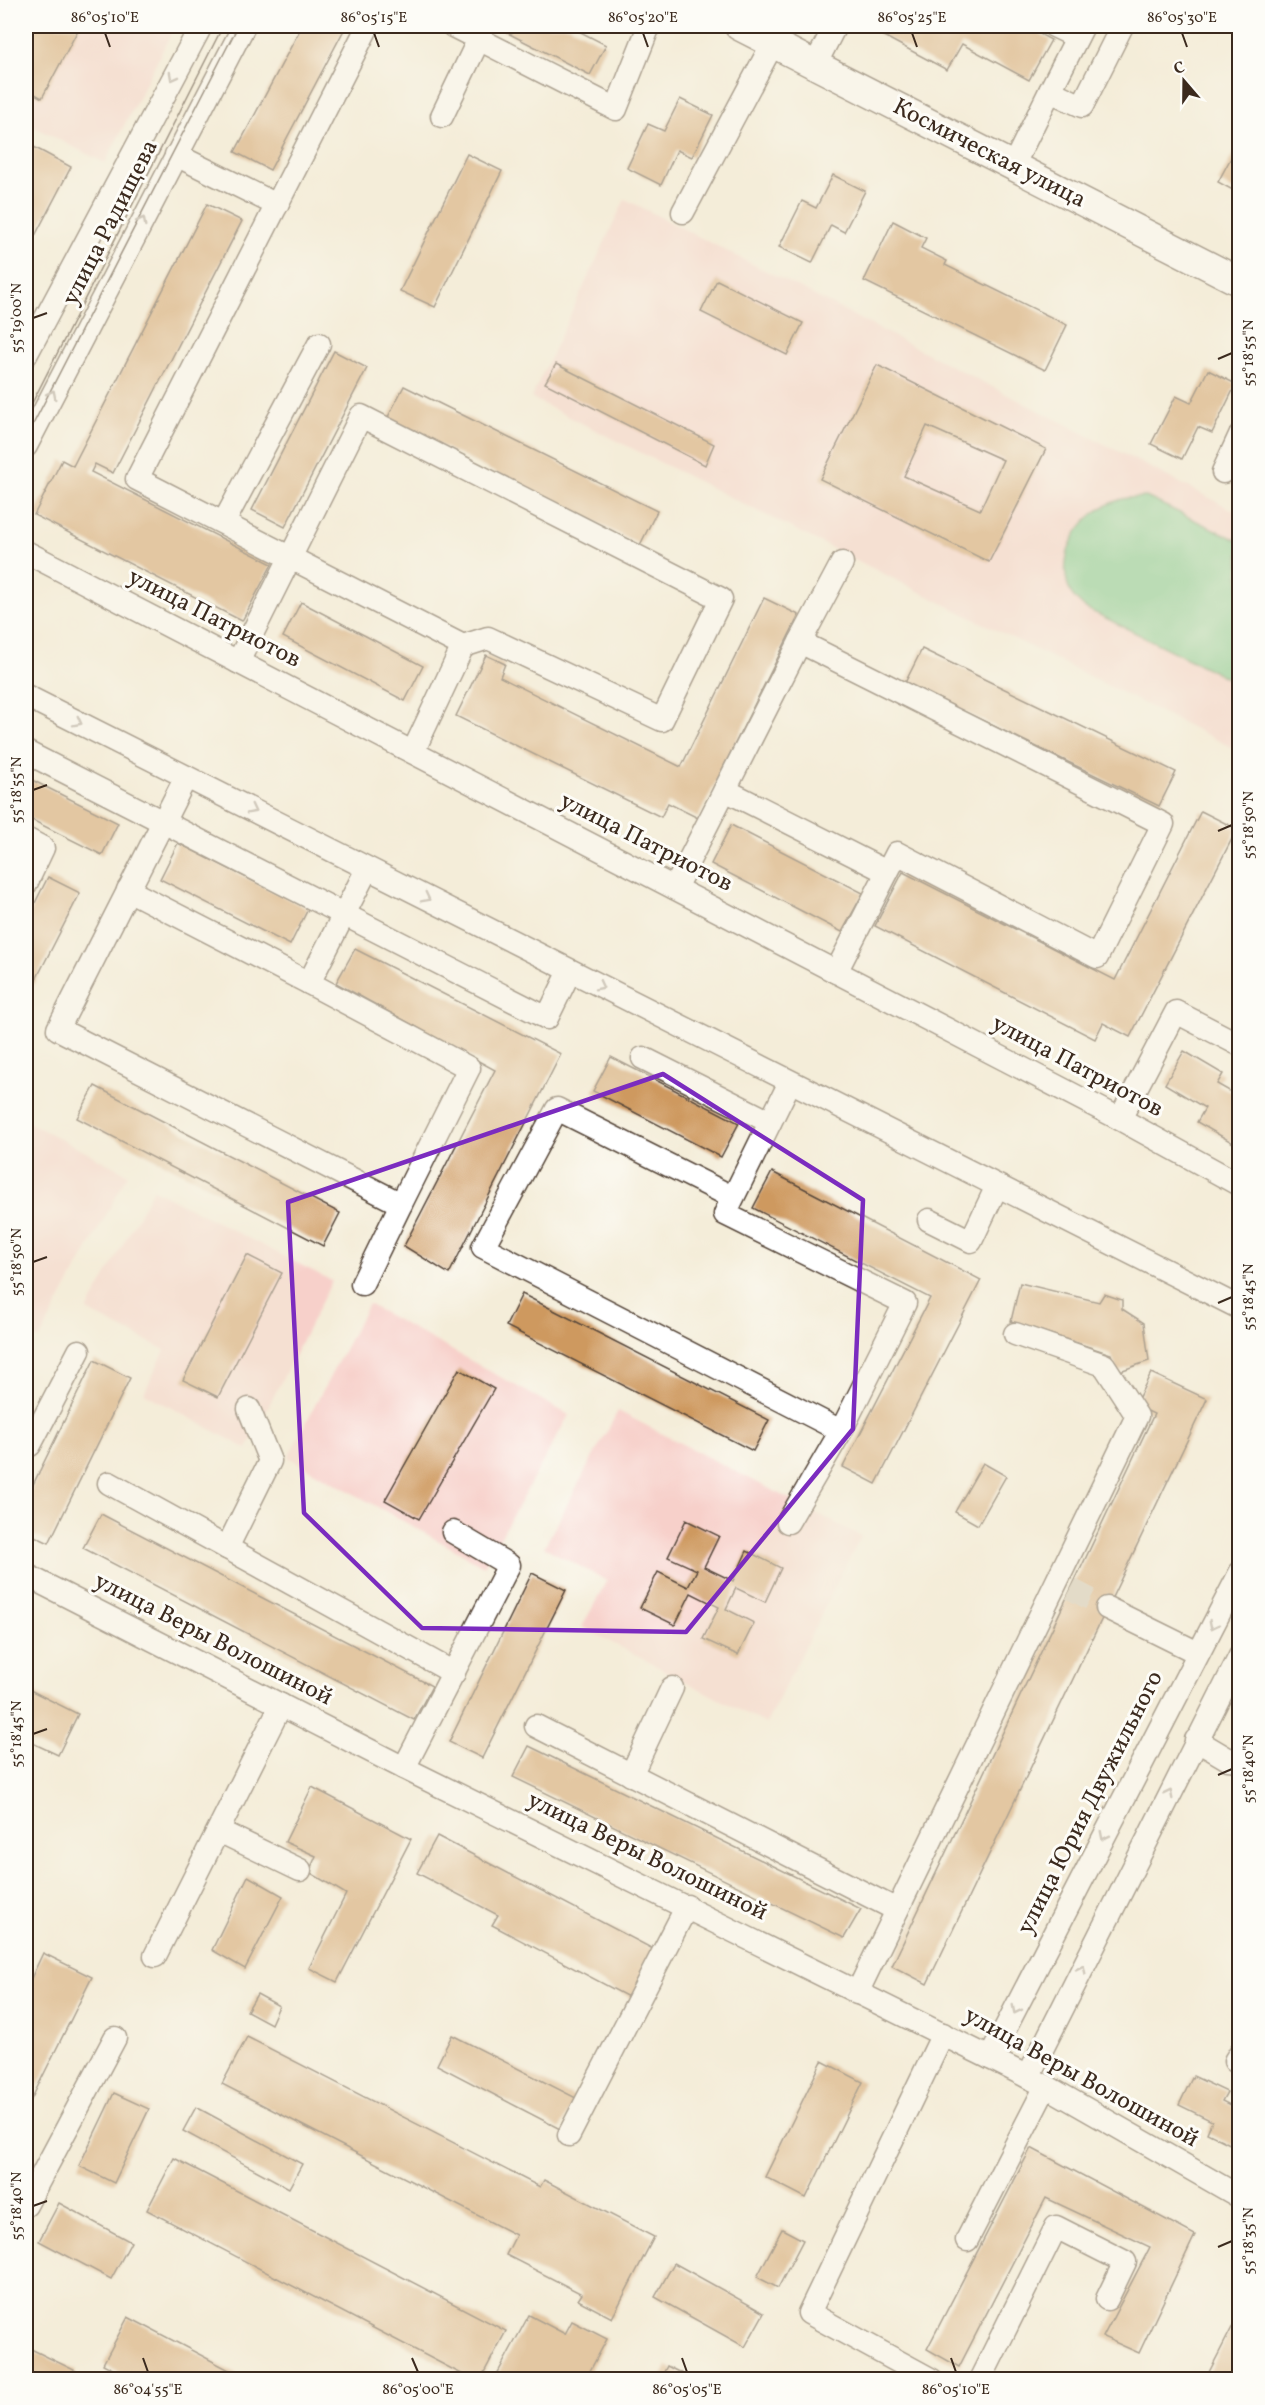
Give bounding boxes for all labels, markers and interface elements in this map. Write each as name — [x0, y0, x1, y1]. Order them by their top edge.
text: 86°05'10"E — [71, 8, 139, 29]
text: 86°05'15"E — [341, 8, 407, 29]
text: 86°05'20"E — [608, 8, 678, 29]
text: 86°05'25"E — [878, 8, 946, 29]
text: 86°05'30"E — [1147, 8, 1217, 29]
north arrow — [1154, 51, 1214, 111]
text: С — [1171, 57, 1188, 81]
one-way arrow — [169, 71, 180, 81]
street label: Космическая улица — [886, 91, 1092, 217]
street label: улица Радищева — [55, 134, 167, 312]
one-way arrow — [135, 217, 146, 227]
text: 55°19'00"N — [7, 283, 28, 353]
text: 55°18'55"N — [1239, 319, 1260, 387]
one-way arrow — [45, 389, 57, 400]
street label: улица Патриотов — [122, 561, 306, 677]
one-way arrow — [71, 715, 82, 727]
text: 55°18'55"N — [7, 756, 28, 824]
street label: улица Патриотов — [554, 785, 738, 901]
text: 55°18'50"N — [1239, 791, 1260, 859]
one-way arrow — [245, 803, 256, 815]
one-way arrow — [419, 891, 430, 903]
one-way arrow — [593, 979, 604, 991]
street label: улица Патриотов — [985, 1007, 1169, 1127]
text: 55°18'50"N — [7, 1228, 28, 1296]
text: 55°18'45"N — [1239, 1263, 1260, 1331]
street label: улица Веры Волошиной — [88, 1565, 338, 1715]
one-way arrow — [1208, 1619, 1220, 1630]
street label: улица Юрия Двужильного — [1010, 1665, 1172, 1941]
text: 55°18'45"N — [7, 1700, 28, 1768]
text: 55°18'40"N — [1239, 1735, 1260, 1803]
street label: улица Веры Волошиной — [521, 1784, 773, 1930]
one-way arrow — [1161, 1789, 1173, 1800]
one-way arrow — [1100, 1830, 1111, 1840]
one-way arrow — [1075, 1964, 1087, 1975]
street label: улица Веры Волошиной — [957, 1999, 1205, 2157]
one-way arrow — [1011, 2003, 1023, 2014]
text: 55°18'40"N — [7, 2172, 28, 2240]
text: 55°18'35"N — [1239, 2207, 1260, 2275]
text: 86°04'55"E — [113, 2380, 183, 2401]
text: 86°05'00"E — [382, 2380, 454, 2401]
text: 86°05'05"E — [652, 2380, 722, 2401]
text: 86°05'10"E — [922, 2380, 990, 2401]

